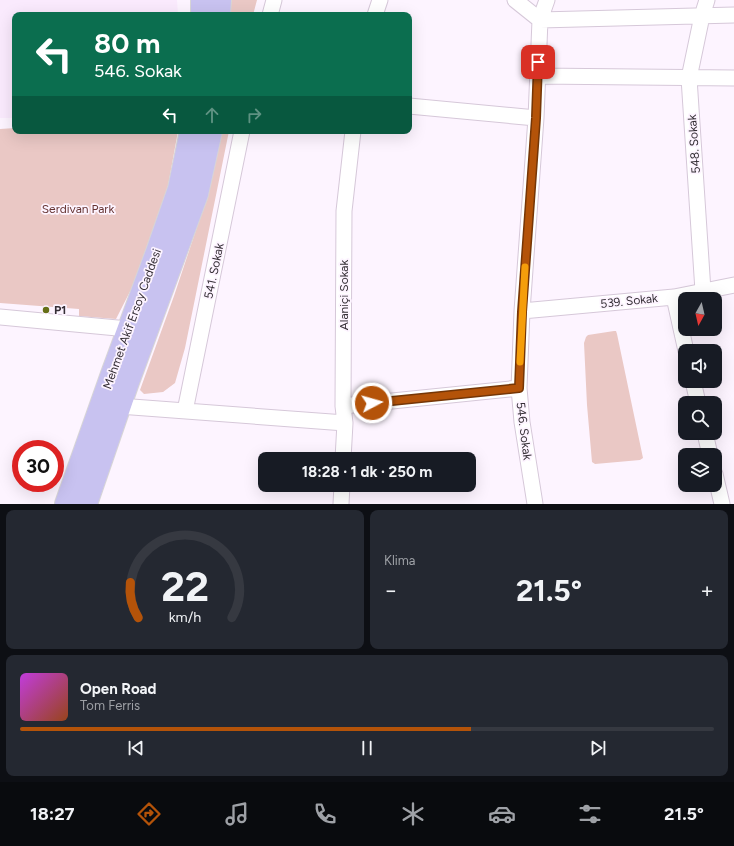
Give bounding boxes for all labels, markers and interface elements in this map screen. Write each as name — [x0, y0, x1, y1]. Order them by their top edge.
text: 80 m — [94, 26, 160, 60]
icon: left — [28, 28, 80, 80]
pin — [521, 45, 555, 79]
icon: arrive — [527, 51, 549, 73]
text: 546. Sokak — [94, 60, 182, 82]
icon: left — [159, 104, 181, 126]
icon: ahead — [201, 104, 223, 126]
icon: right — [243, 104, 265, 126]
street label: 548. Sokak — [685, 114, 703, 174]
park label: Serdivan Park — [42, 202, 114, 216]
street label: 541. Sokak — [201, 242, 227, 300]
street label: Mehmet Akif Ersoy Caddesi — [100, 247, 164, 391]
street label: Alaniçi Sokak — [337, 260, 351, 330]
street label: 539. Sokak — [600, 291, 659, 311]
north arrow — [678, 292, 722, 336]
map controls — [678, 292, 722, 492]
place label: P1 — [54, 303, 66, 317]
marker: P1 — [41, 305, 51, 315]
button: sound — [678, 344, 722, 388]
position arrow — [351, 382, 393, 424]
button: search — [678, 396, 722, 440]
street label: 546. Sokak — [513, 401, 535, 461]
speed limit sign: 30 — [12, 440, 64, 492]
button: layers — [678, 448, 722, 492]
text: 18:28 · 1 dk · 250 m — [302, 463, 432, 481]
text: Klima — [384, 553, 416, 568]
text: 22 — [161, 560, 209, 610]
text: 21.5° — [516, 572, 582, 609]
text: − — [384, 577, 398, 604]
text: + — [700, 577, 714, 604]
text: km/h — [169, 607, 201, 625]
text: Open Road — [80, 680, 157, 698]
text: Tom Ferris — [80, 698, 140, 713]
icon: previous — [125, 737, 147, 759]
icon: pause — [356, 737, 378, 759]
icon: next — [587, 737, 609, 759]
icon: directions — [135, 800, 163, 828]
icon: music — [223, 800, 251, 828]
icon: phone — [311, 800, 339, 828]
icon: climate — [399, 800, 427, 828]
icon: car — [488, 800, 516, 828]
icon: filters — [576, 800, 604, 828]
text: 18:27 — [30, 803, 75, 825]
text: 21.5° — [664, 803, 704, 825]

